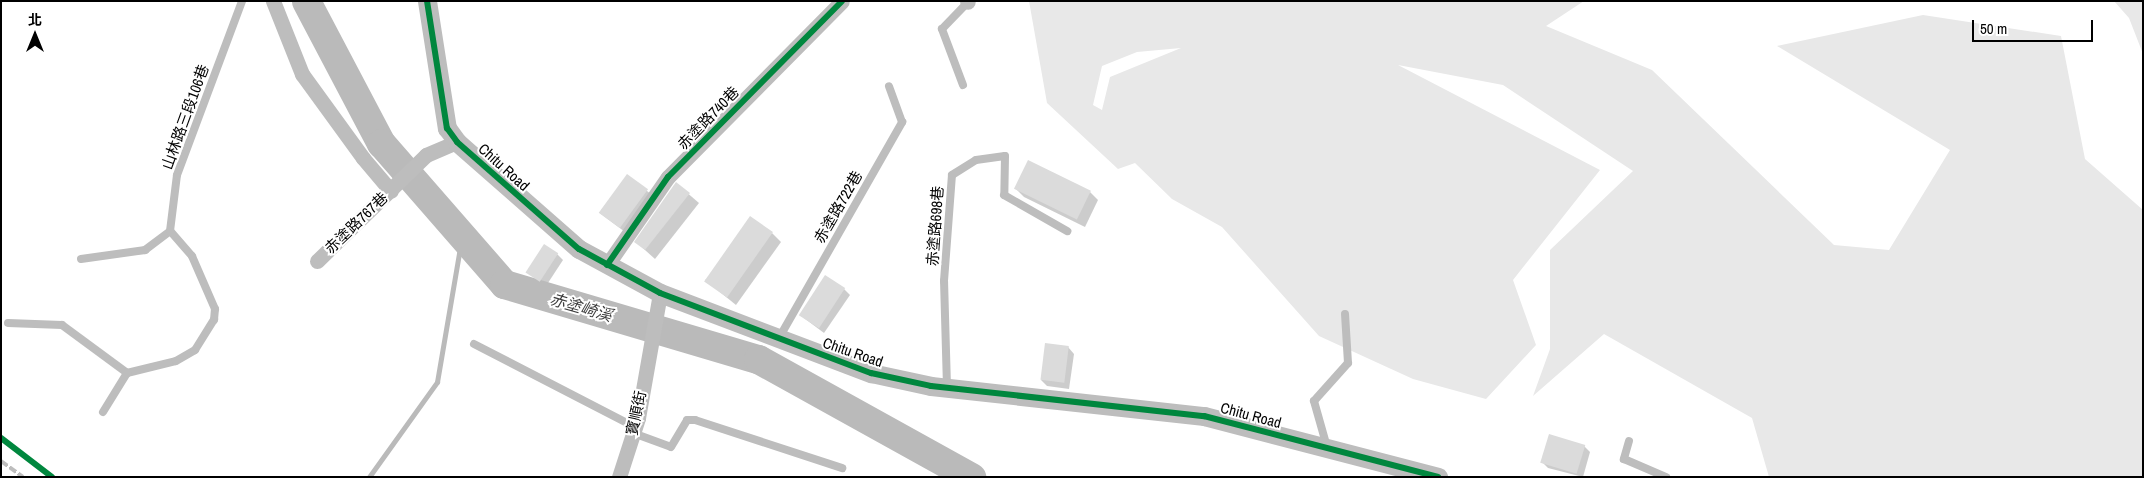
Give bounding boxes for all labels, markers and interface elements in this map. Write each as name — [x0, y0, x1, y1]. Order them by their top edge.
north arrow — [10, 10, 60, 60]
scale bar — [1974, 10, 2095, 42]
text: 北 — [28, 11, 42, 29]
text: 50 m — [1980, 18, 2007, 39]
street label: 山林路三段106巷 — [158, 62, 212, 172]
street label: 赤塗路740巷 — [674, 83, 742, 153]
street label: Chitu Road — [475, 139, 533, 195]
street label: 赤塗路722巷 — [810, 168, 866, 246]
street label: 赤塗路698巷 — [923, 185, 947, 267]
street label: 赤塗路767巷 — [321, 189, 391, 257]
water label: 赤塗崎溪 — [548, 289, 614, 325]
street label: Chitu Road — [821, 333, 885, 371]
street label: 寶順街 — [623, 389, 649, 437]
street label: Chitu Road — [1219, 398, 1283, 432]

